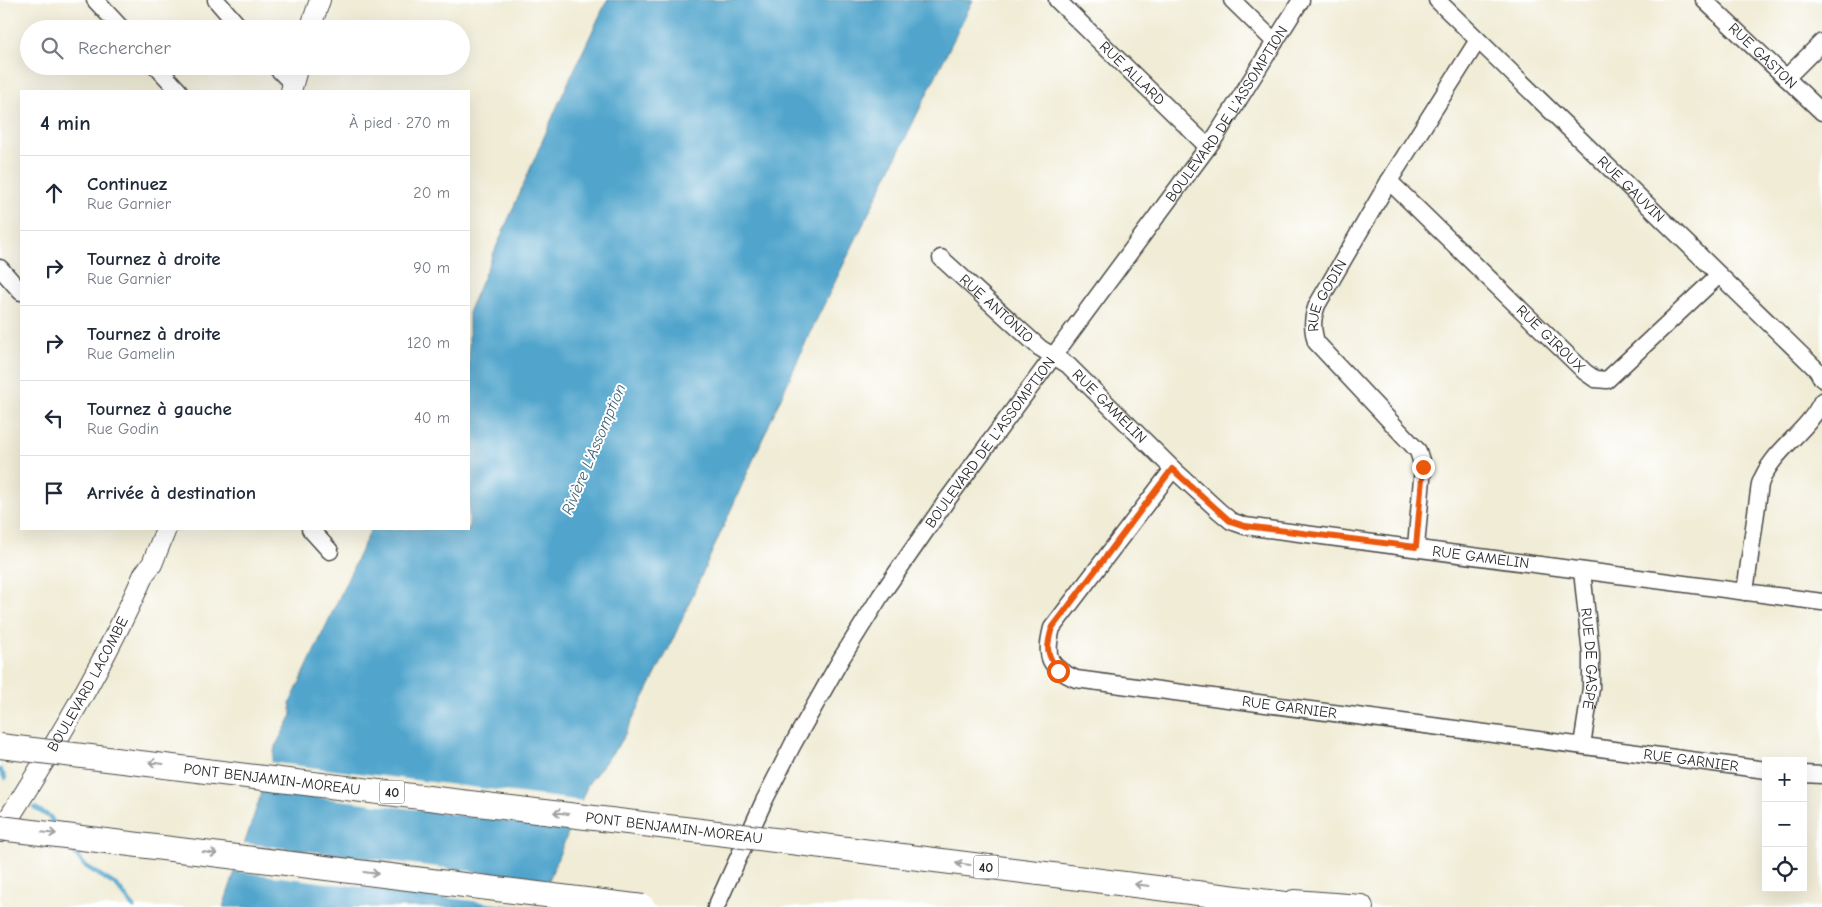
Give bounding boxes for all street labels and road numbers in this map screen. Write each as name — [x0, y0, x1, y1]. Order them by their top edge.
street label: RUE GASTON — [1725, 19, 1801, 92]
street label: BOULEVARD DE L'ASSOMPTION — [1161, 23, 1292, 205]
street label: RUE ALLARD — [1096, 37, 1169, 109]
street label: RUE GAUVIN — [1594, 152, 1669, 226]
street label: RUE GODIN — [1304, 256, 1350, 332]
street label: RUE ANTONIO — [956, 270, 1037, 347]
street label: RUE GIROUX — [1513, 301, 1589, 376]
street label: BOULEVARD DE L'ASSOMPTION — [921, 353, 1059, 531]
street label: RUE GAMELIN — [1068, 365, 1151, 447]
street label: RUE GAMELIN — [1431, 542, 1530, 572]
street label: RUE DE GASPÉ — [1577, 607, 1600, 711]
street label: BOULEVARD LACOMBE — [43, 614, 132, 755]
street label: RUE GARNIER — [1241, 692, 1338, 722]
street label: RUE GARNIER — [1642, 745, 1740, 775]
street label: PONT BENJAMIN-MOREAU — [182, 759, 362, 799]
road number: 40 — [380, 780, 404, 804]
street label: PONT BENJAMIN-MOREAU — [584, 808, 764, 847]
road number: 40 — [974, 856, 998, 879]

